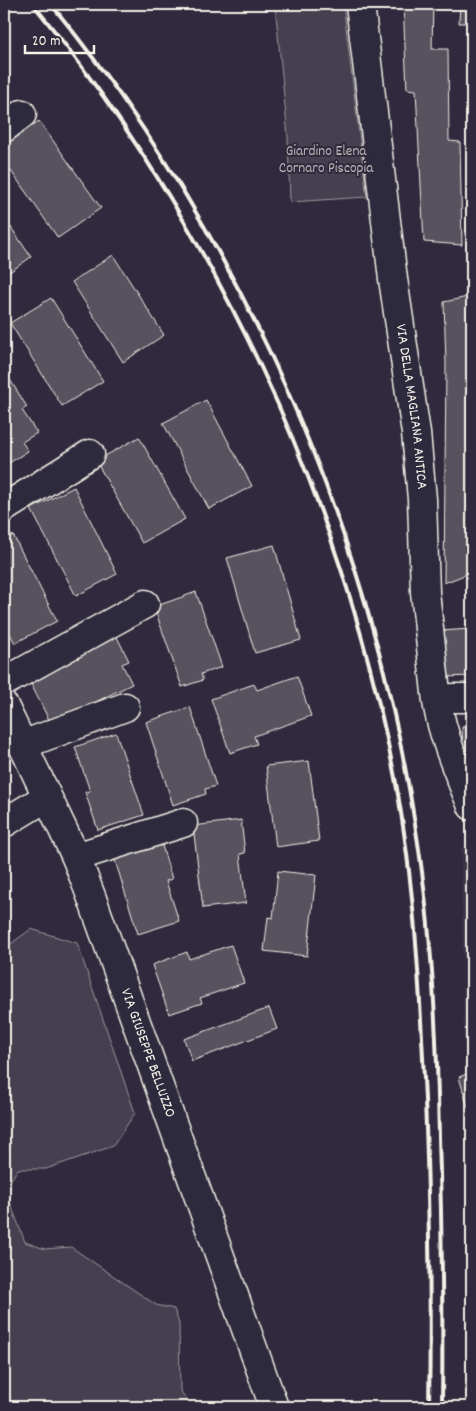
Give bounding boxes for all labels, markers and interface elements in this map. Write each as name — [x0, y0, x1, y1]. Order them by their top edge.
scale bar — [25, 22, 94, 54]
text: 20 m — [32, 31, 60, 53]
park label: Giardino Elena Cornaro Piscopia — [279, 141, 374, 180]
street label: VIA DELLA MAGLIANA ANTICA — [389, 323, 432, 490]
street label: VIA GIUSEPPE BELLUZZO — [114, 986, 180, 1121]

